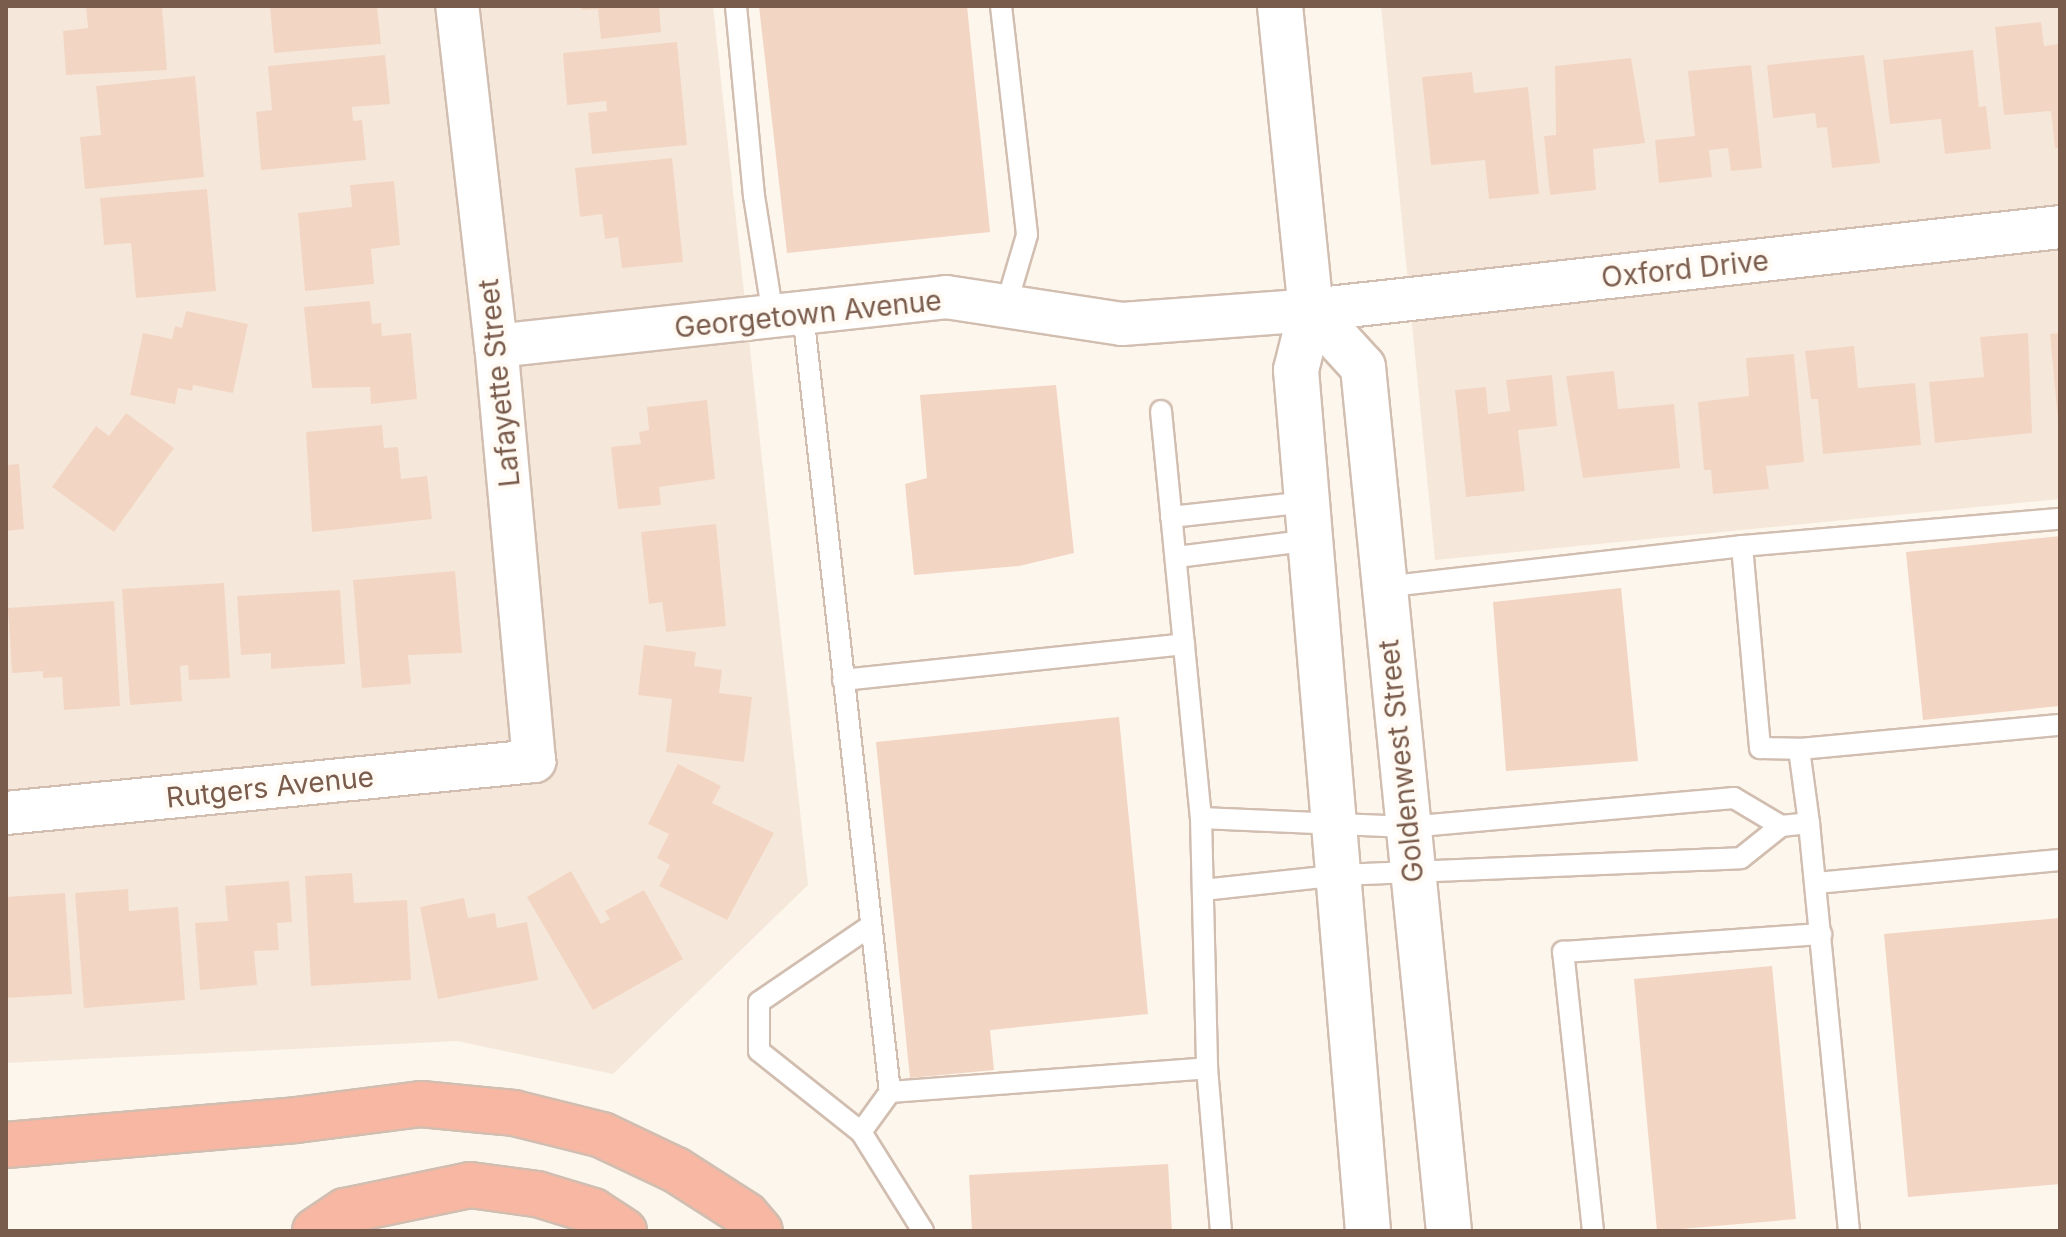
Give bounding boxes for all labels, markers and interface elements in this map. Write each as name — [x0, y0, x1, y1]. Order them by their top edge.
street label: Oxford Drive — [1600, 244, 1770, 294]
street label: Lafayette Street — [471, 277, 527, 489]
street label: Georgetown Avenue — [673, 283, 943, 345]
street label: Goldenwest Street — [1372, 638, 1430, 884]
street label: Rutgers Avenue — [165, 759, 375, 815]

